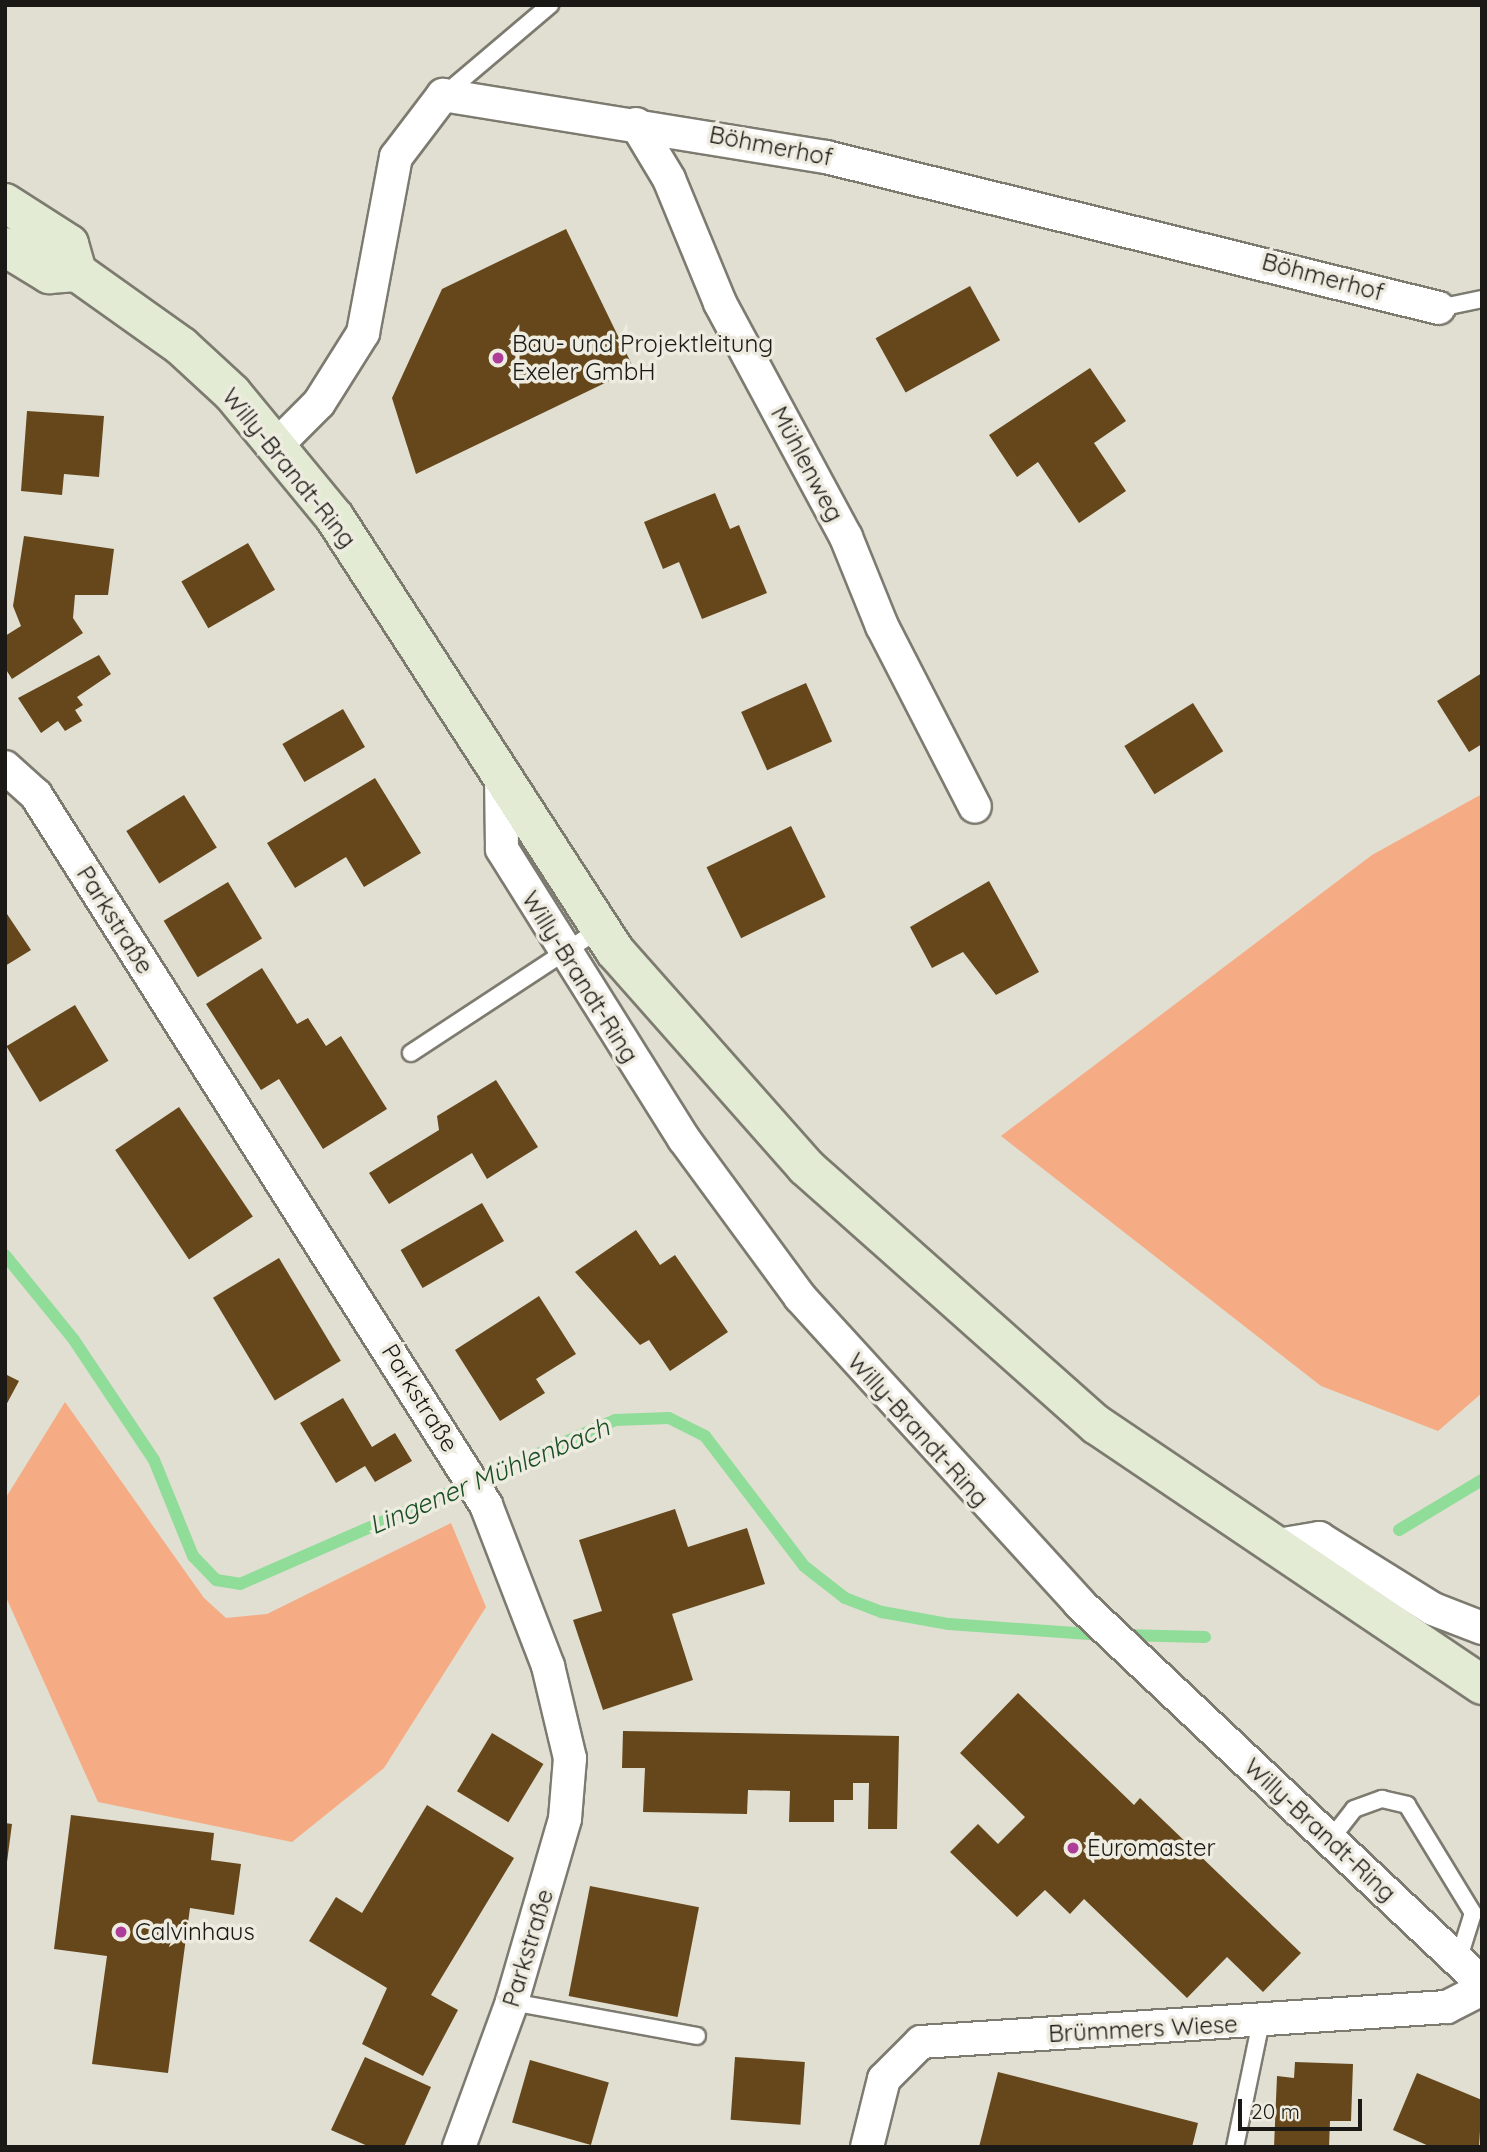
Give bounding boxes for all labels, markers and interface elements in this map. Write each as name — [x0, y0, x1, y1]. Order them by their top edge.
street label: Böhmerhof — [707, 120, 835, 172]
street label: Böhmerhof — [1259, 247, 1387, 307]
place label: Bau- und Projektleitung Exeler GmbH — [512, 330, 773, 386]
marker: Bau- und Projektleitung Exeler GmbH — [490, 350, 506, 366]
street label: Willy-Brandt-Ring — [216, 382, 362, 554]
street label: Mühlenweg — [765, 401, 849, 527]
street label: Parkstraße — [71, 861, 159, 979]
street label: Willy-Brandt-Ring — [516, 886, 644, 1068]
street label: Parkstraße — [376, 1339, 464, 1457]
street label: Willy-Brandt-Ring — [841, 1347, 995, 1513]
water label: Lingener Mühlenbach — [364, 1411, 614, 1541]
street label: Willy-Brandt-Ring — [1238, 1752, 1402, 1908]
place label: Euromaster — [1087, 1834, 1216, 1862]
marker: Euromaster — [1065, 1840, 1081, 1856]
street label: Parkstraße — [496, 1886, 560, 2010]
place label: Calvinhaus — [135, 1918, 255, 1946]
marker: Calvinhaus — [113, 1924, 129, 1940]
street label: Brümmers Wiese — [1048, 2010, 1238, 2048]
scale bar — [1242, 2086, 1366, 2130]
text: 20 m — [1251, 2098, 1300, 2124]

